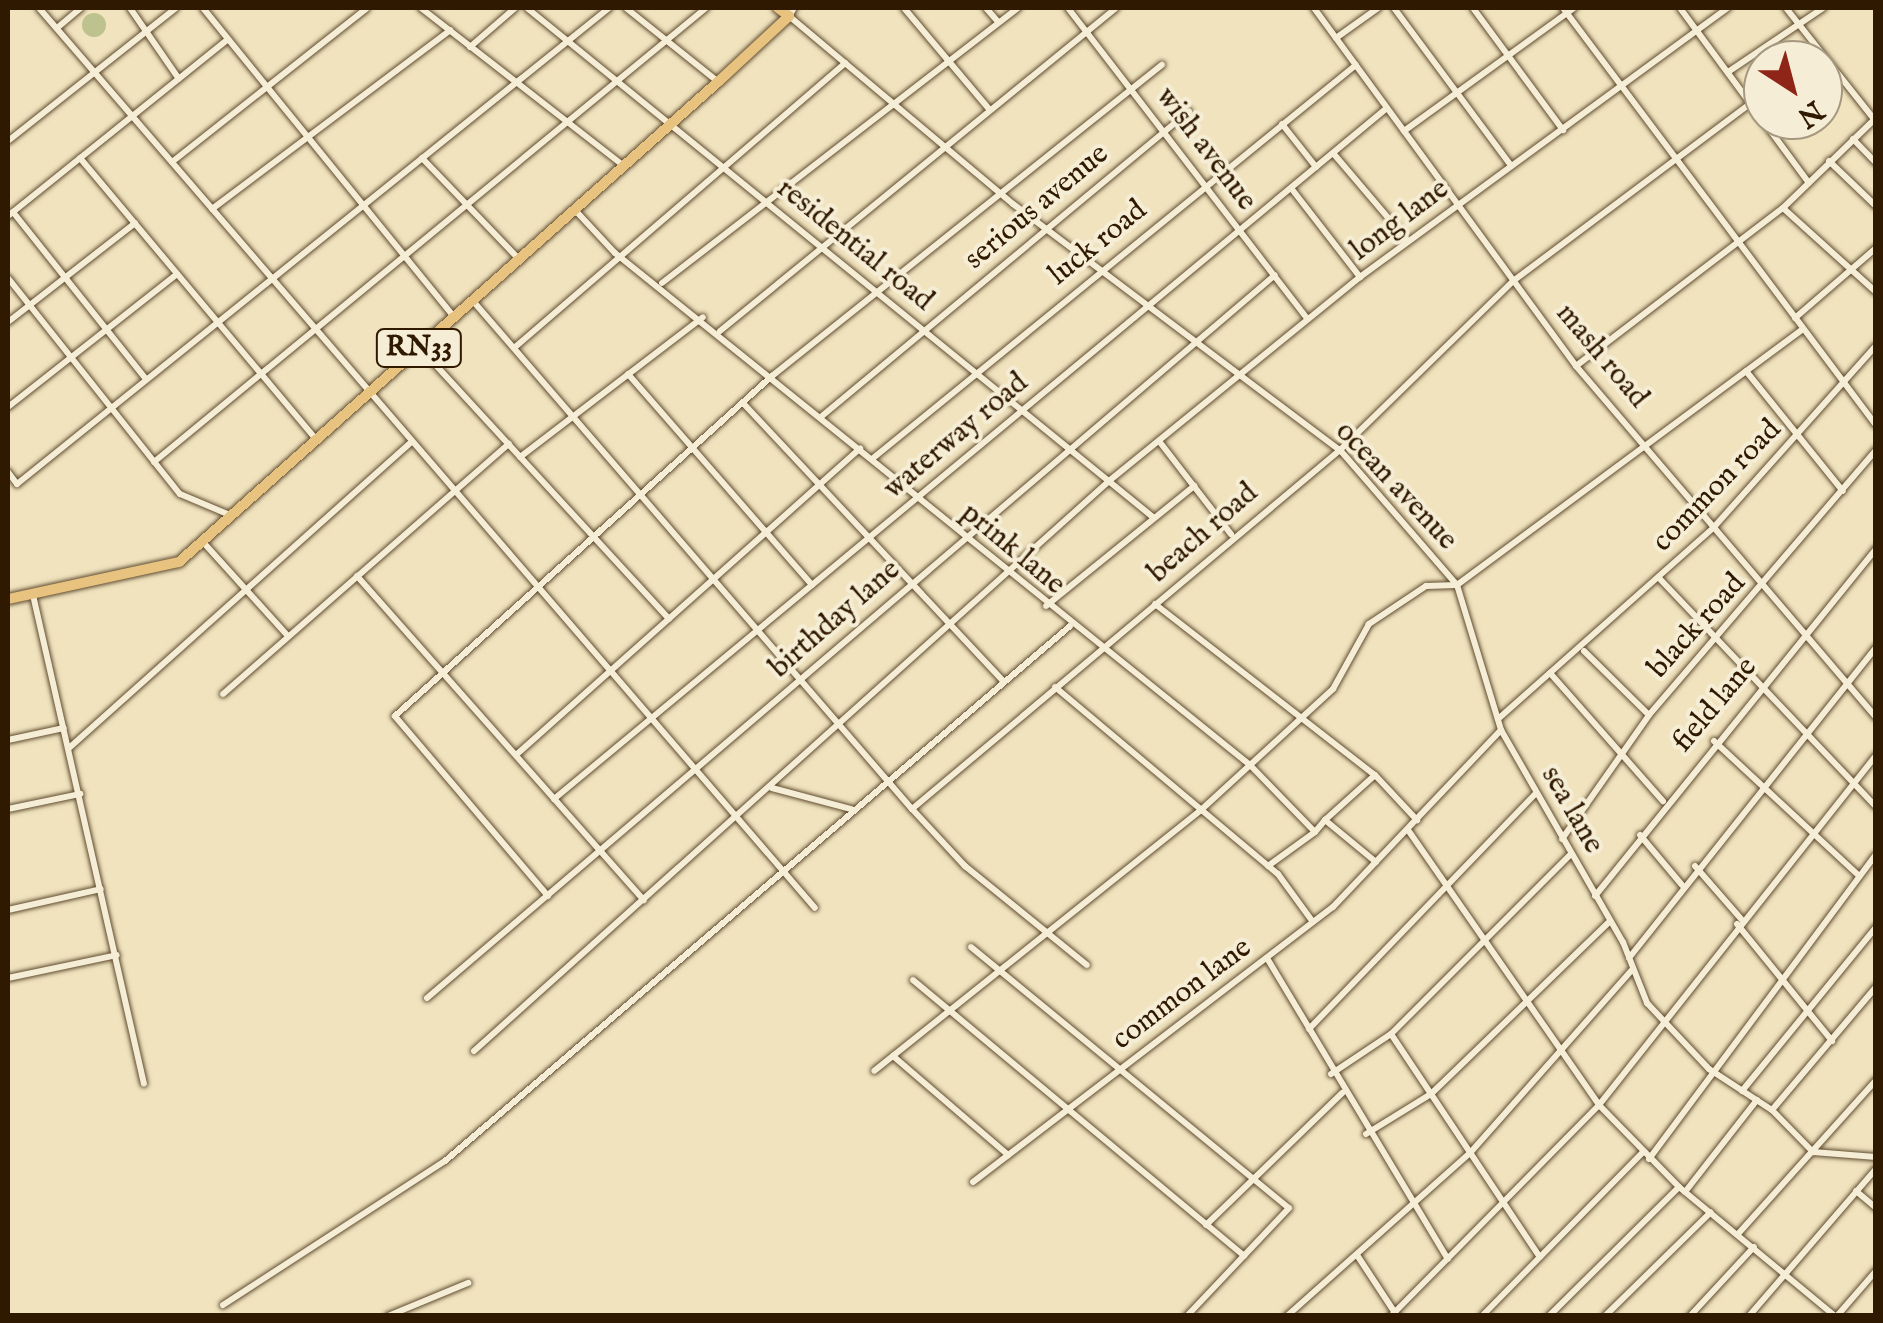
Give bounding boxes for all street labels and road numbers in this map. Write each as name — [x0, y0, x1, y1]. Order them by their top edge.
street label: wish avenue — [1148, 80, 1264, 218]
street label: serious avenue — [958, 136, 1116, 278]
street label: residential road — [769, 171, 941, 319]
street label: long lane — [1344, 171, 1456, 269]
street label: luck road — [1042, 193, 1154, 293]
street label: mash road — [1548, 296, 1656, 416]
road number: RN33 — [374, 325, 464, 371]
street label: waterway road — [876, 365, 1036, 507]
street label: common road — [1645, 412, 1789, 560]
street label: ocean avenue — [1327, 414, 1465, 558]
street label: beach road — [1141, 475, 1265, 591]
street label: prink lane — [954, 495, 1072, 603]
street label: birthday lane — [762, 552, 908, 686]
street label: black road — [1641, 566, 1753, 686]
street label: field lane — [1665, 650, 1765, 760]
street label: sea lane — [1533, 760, 1611, 860]
street label: common lane — [1105, 930, 1259, 1058]

